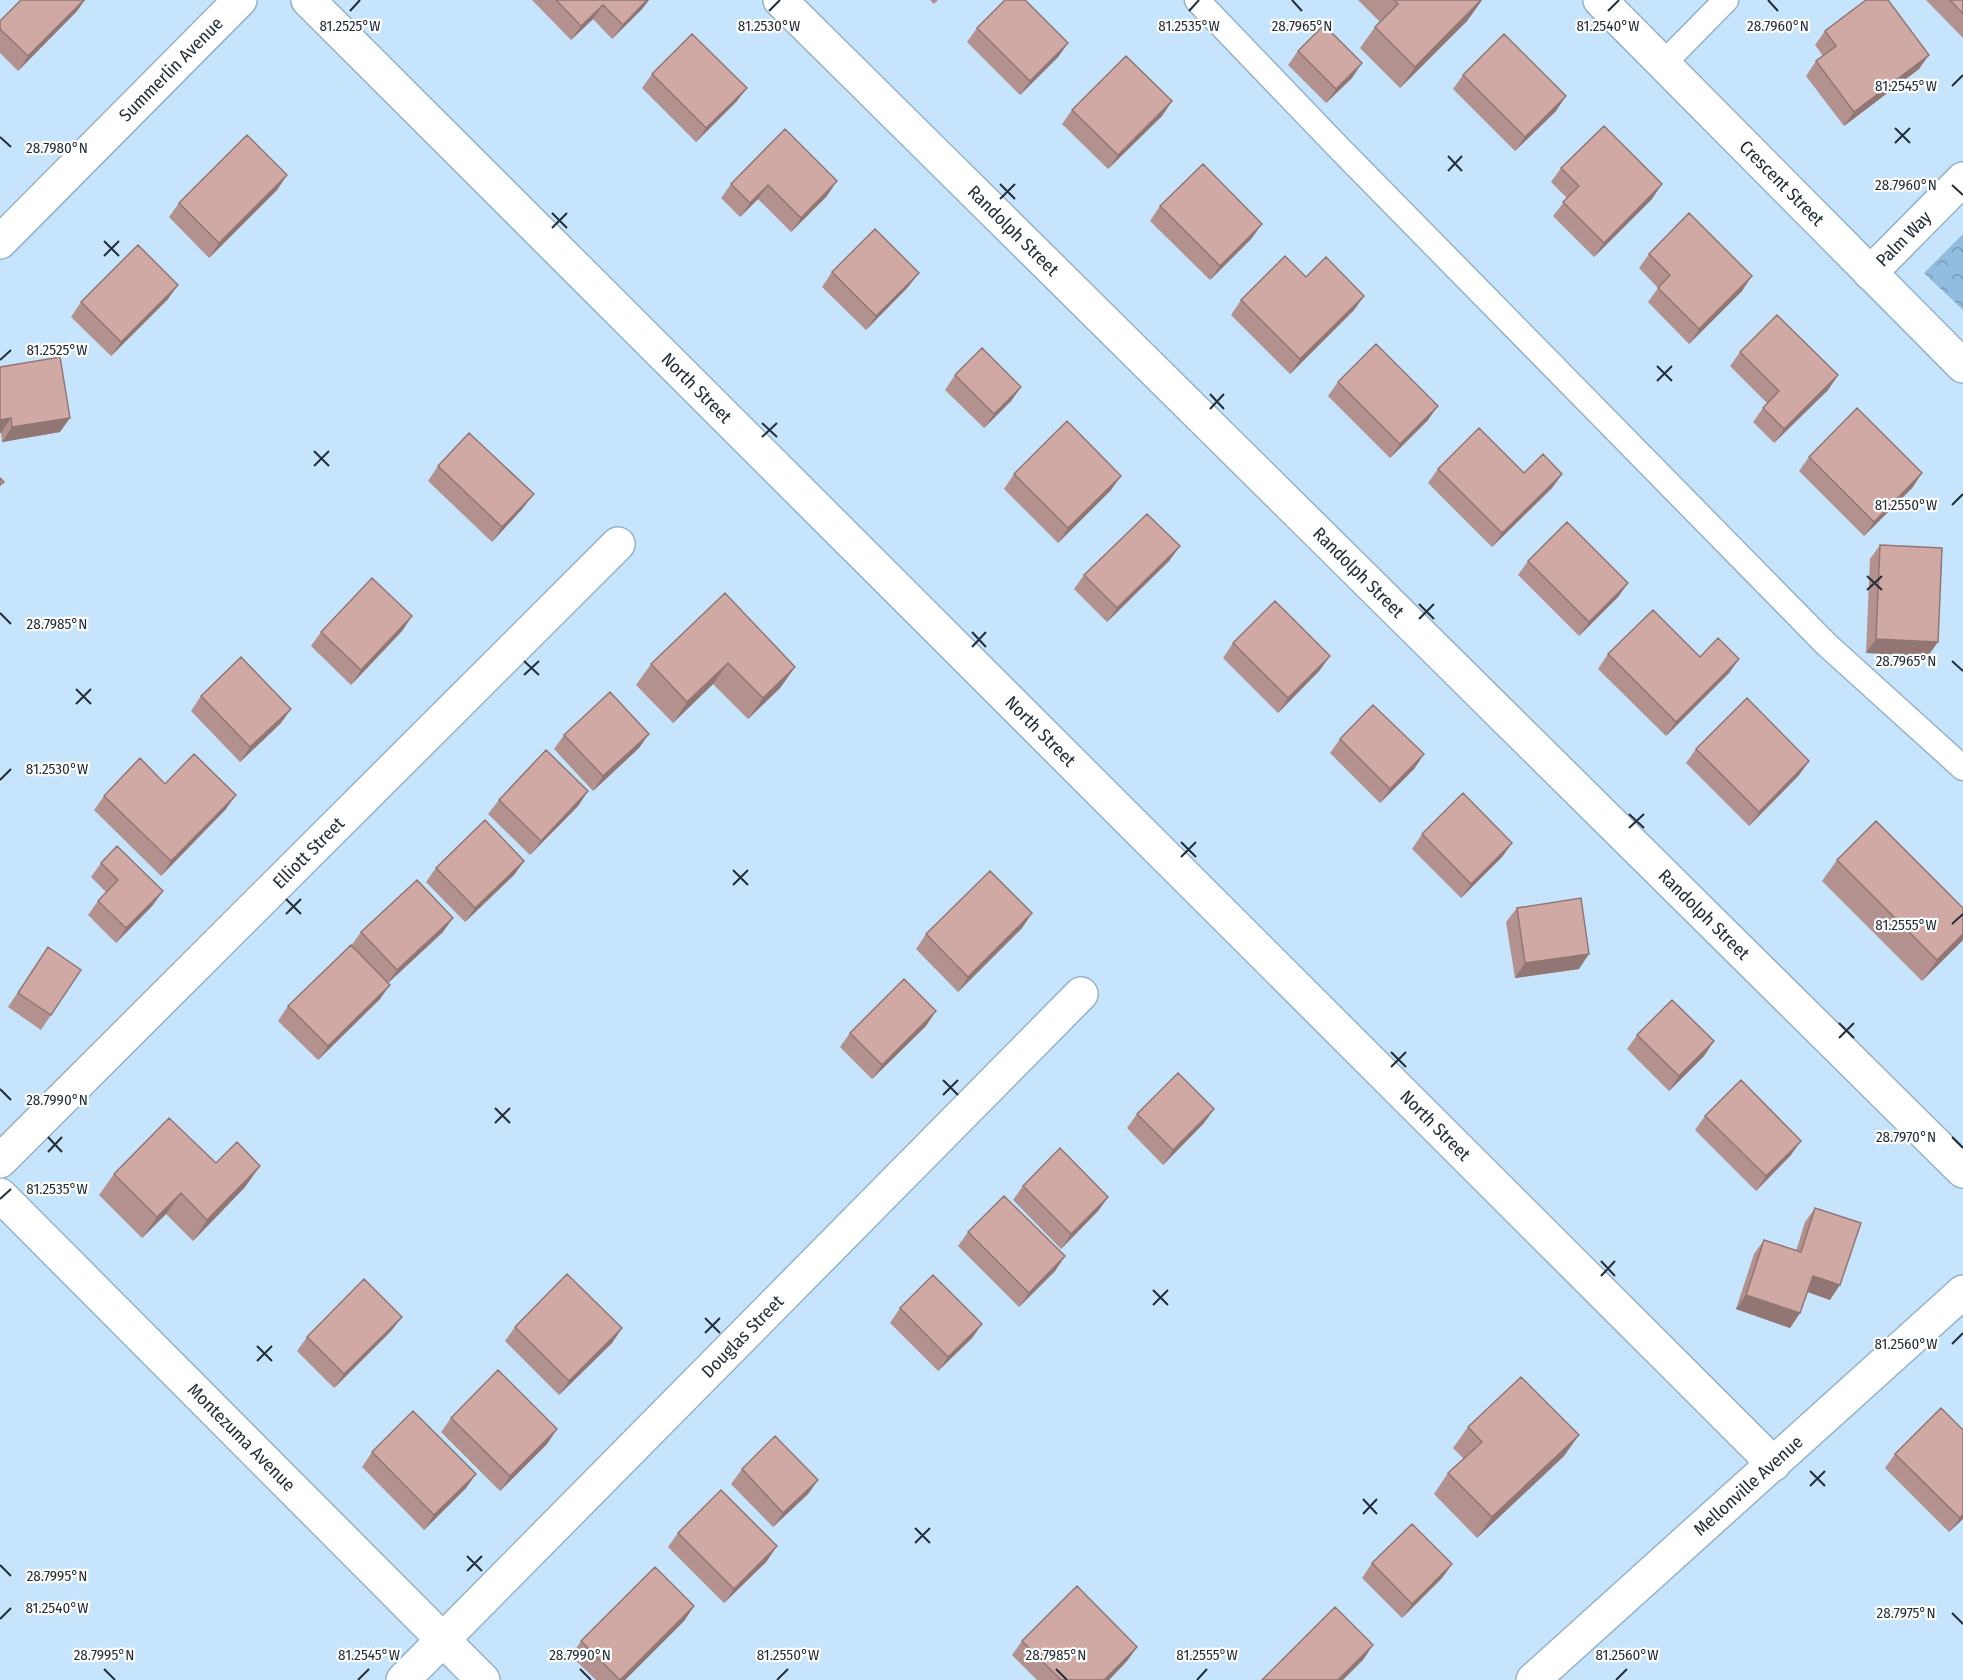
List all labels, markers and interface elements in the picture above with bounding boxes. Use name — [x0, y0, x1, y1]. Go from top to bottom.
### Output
street label: Summerlin Avenue — [115, 12, 228, 126]
text: 81.2525°W — [319, 17, 381, 35]
text: 81.2530°W — [738, 17, 800, 35]
text: 81.2535°W — [1158, 17, 1220, 35]
text: 28.7965°N — [1272, 17, 1332, 35]
text: 81.2540°W — [1576, 17, 1640, 35]
text: 28.7960°N — [1747, 17, 1809, 35]
text: 81.2545°W — [1875, 77, 1937, 95]
street label: Crescent Street — [1735, 136, 1829, 231]
text: 28.7980°N — [26, 139, 88, 157]
text: 28.7960°N — [1875, 176, 1937, 194]
street label: Randolph Street — [963, 181, 1063, 281]
street label: Palm Way — [1871, 206, 1936, 271]
text: 81.2525°W — [26, 341, 88, 359]
street label: North Street — [657, 348, 736, 428]
text: 81.2550°W — [1875, 496, 1937, 514]
street label: Randolph Street — [1308, 523, 1409, 623]
text: 28.7985°N — [27, 615, 87, 633]
text: 28.7965°N — [1876, 652, 1936, 670]
street label: North Street — [1001, 692, 1080, 771]
text: 81.2530°W — [26, 760, 88, 778]
street label: Elliott Street — [268, 813, 349, 893]
street label: Randolph Street — [1654, 865, 1754, 964]
text: 81.2555°W — [1875, 916, 1937, 934]
street label: North Street — [1395, 1086, 1475, 1166]
text: 28.7990°N — [26, 1091, 88, 1109]
text: 28.7970°N — [1876, 1128, 1936, 1146]
text: 81.2535°W — [26, 1180, 88, 1198]
street label: Douglas Street — [697, 1290, 788, 1382]
text: 81.2560°W — [1874, 1335, 1938, 1353]
street label: Montezuma Avenue — [183, 1379, 300, 1496]
street label: Mellonville Avenue — [1689, 1431, 1807, 1541]
text: 28.7995°N — [27, 1567, 87, 1585]
text: 81.2540°W — [25, 1599, 89, 1617]
text: 28.7975°N — [1877, 1604, 1935, 1622]
text: 28.7995°N — [74, 1646, 134, 1664]
text: 81.2545°W — [338, 1646, 400, 1664]
text: 28.7990°N — [549, 1646, 611, 1664]
text: 81.2550°W — [757, 1646, 819, 1664]
text: 28.7985°N — [1026, 1646, 1086, 1664]
text: 81.2555°W — [1176, 1646, 1238, 1664]
text: 81.2560°W — [1595, 1646, 1659, 1664]

